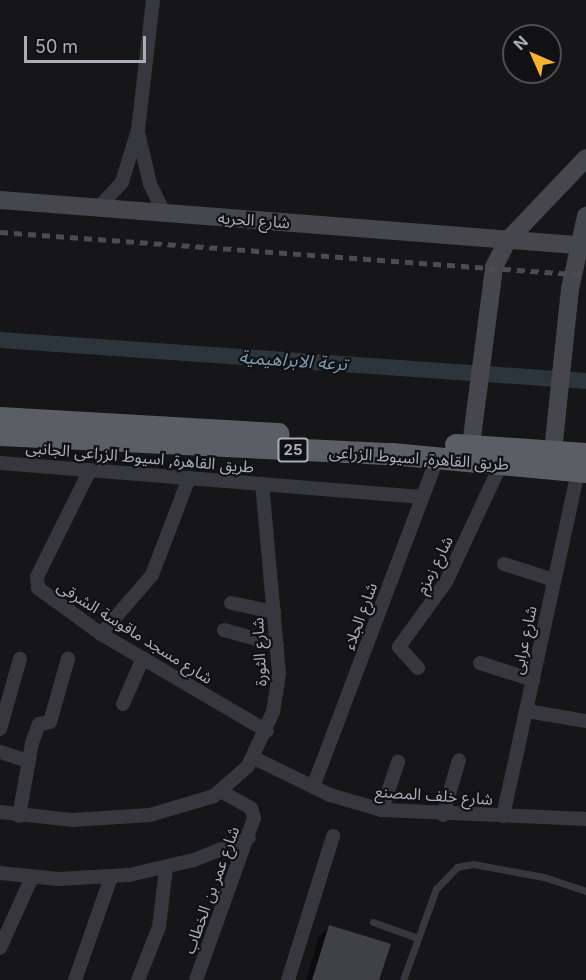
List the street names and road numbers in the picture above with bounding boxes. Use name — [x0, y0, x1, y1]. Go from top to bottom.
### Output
street label: شارع الحريه — [217, 208, 291, 232]
street label: طريق القاهرة, اسيوط الزراعى الجانبى — [25, 437, 255, 477]
road number: 25 — [276, 438, 310, 462]
street label: طريق القاهرة, اسيوط الزراعى — [328, 442, 510, 474]
street label: شارع زمزم — [411, 533, 457, 597]
street label: شارع مسجد ماقوسة الشرقى — [54, 576, 216, 688]
street label: شارع الجلاء — [339, 580, 381, 652]
street label: شارع عرابى — [507, 604, 541, 676]
street label: شارع الثورة — [248, 617, 270, 687]
street label: شارع خلف المصنع — [374, 781, 494, 809]
street label: شارع عمر بن الخطاب — [179, 824, 243, 956]

